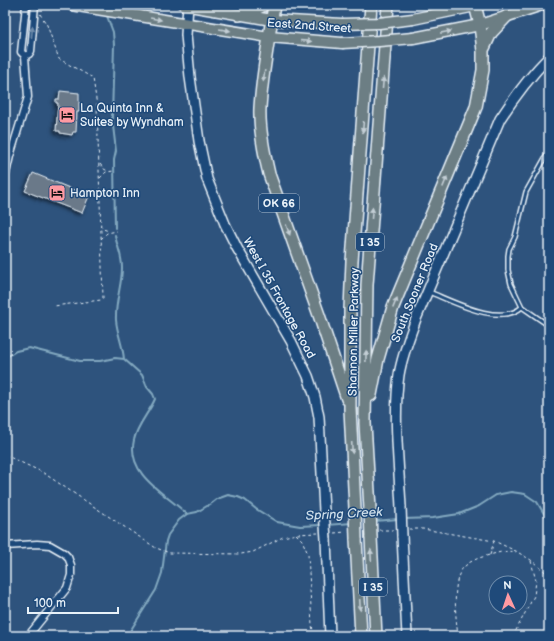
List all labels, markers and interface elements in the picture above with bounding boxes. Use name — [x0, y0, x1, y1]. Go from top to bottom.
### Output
one-way arrow — [150, 16, 163, 22]
street label: East 2nd Street — [266, 16, 352, 36]
one-way arrow — [29, 26, 35, 38]
one-way arrow — [218, 27, 231, 33]
one-way arrow — [440, 29, 453, 35]
one-way arrow — [300, 37, 312, 44]
one-way arrow — [261, 70, 267, 82]
one-way arrow — [379, 77, 386, 89]
place label: La Quinta Inn & Suites by Wyndham — [80, 101, 184, 130]
hotel icon: La Quinta Inn & Suites by Wyndham — [57, 105, 77, 125]
one-way arrow — [359, 121, 366, 133]
one-way arrow — [442, 176, 448, 188]
hotel icon: Hampton Inn — [47, 183, 67, 203]
place label: Hampton Inn — [70, 186, 140, 201]
road number: OK 66 — [259, 194, 299, 212]
one-way arrow — [369, 207, 376, 219]
one-way arrow — [285, 224, 291, 236]
road number: I 35 — [356, 233, 384, 251]
street label: West I 35 Frontage Road — [239, 235, 319, 361]
street label: South Sooner Road — [388, 241, 442, 345]
street label: Shannon Miller Parkway — [345, 267, 363, 396]
one-way arrow — [393, 296, 399, 308]
one-way arrow — [363, 349, 369, 362]
one-way arrow — [349, 442, 355, 455]
water label: Spring Creek — [305, 504, 383, 524]
one-way arrow — [368, 549, 375, 561]
north arrow — [488, 575, 528, 615]
road number: I 35 — [359, 578, 387, 596]
text: N — [503, 579, 512, 592]
scale bar — [28, 589, 118, 615]
text: 100 m — [34, 596, 66, 611]
one-way arrow — [356, 599, 363, 611]

